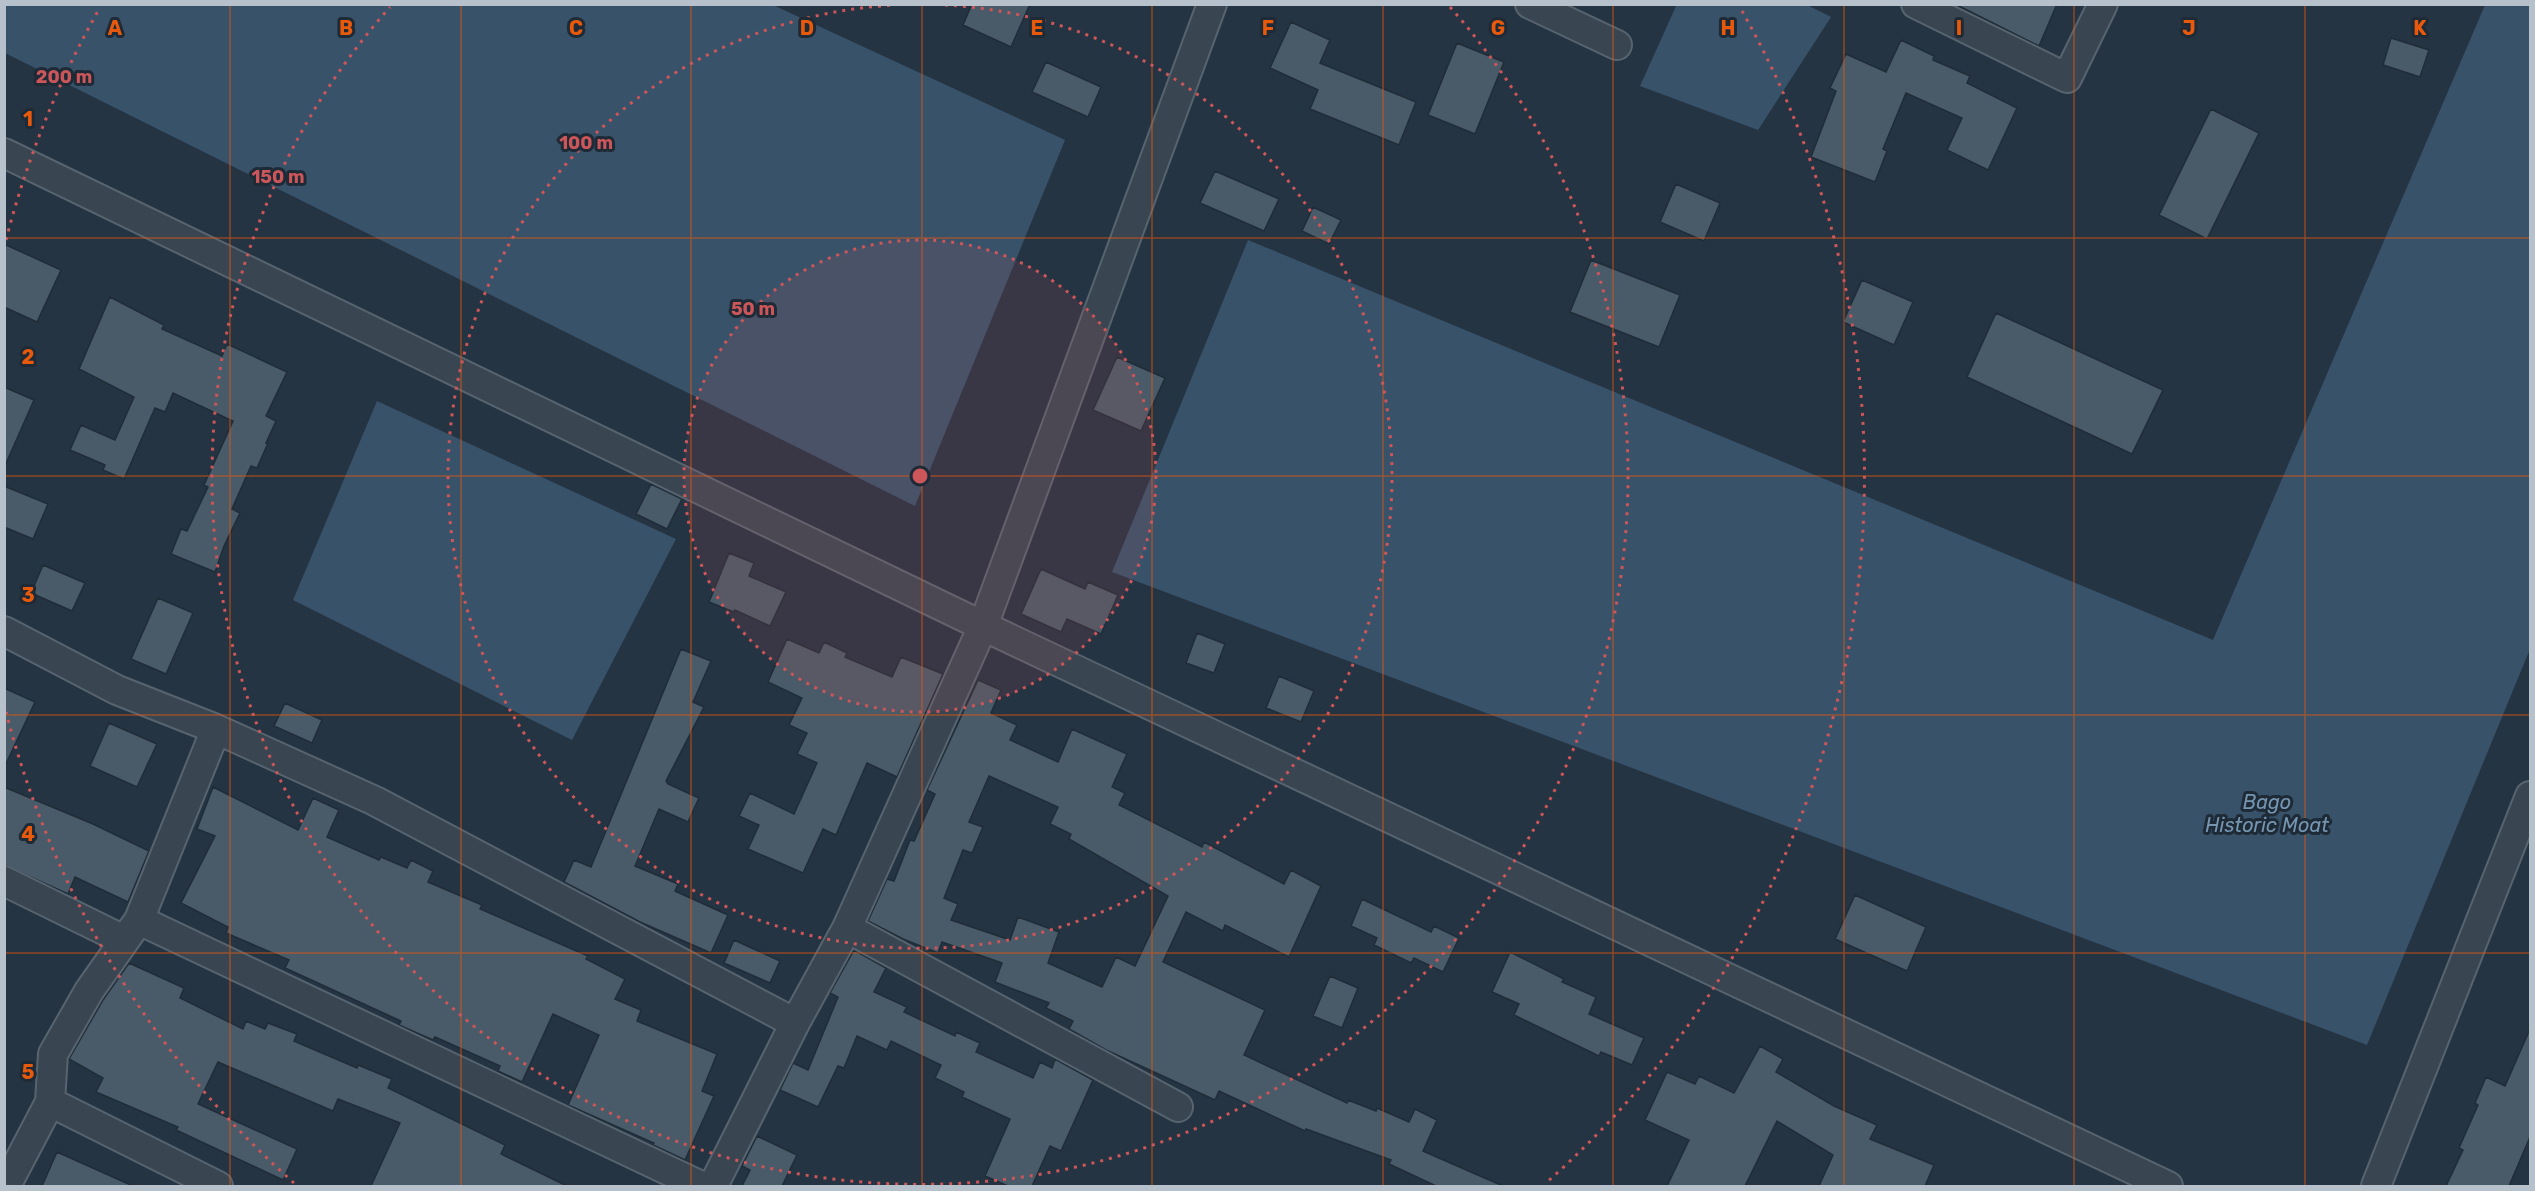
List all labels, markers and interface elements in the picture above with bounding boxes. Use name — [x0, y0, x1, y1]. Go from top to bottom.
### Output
text: A — [108, 16, 123, 40]
text: B — [339, 16, 353, 40]
text: C — [569, 16, 583, 40]
text: D — [800, 16, 814, 40]
text: E — [1031, 16, 1043, 40]
text: F — [1262, 16, 1274, 40]
text: G — [1491, 16, 1505, 40]
text: H — [1721, 16, 1735, 40]
text: I — [1956, 16, 1962, 40]
text: J — [2182, 16, 2196, 40]
text: K — [2413, 16, 2427, 40]
text: 200 m — [36, 66, 92, 88]
text: 1 — [23, 107, 33, 131]
text: 100 m — [559, 132, 613, 154]
text: 150 m — [251, 166, 305, 188]
text: 50 m — [731, 298, 775, 320]
text: 2 — [22, 345, 35, 369]
centre of rings — [910, 466, 930, 486]
text: 3 — [21, 583, 35, 607]
water label: Bago Historic Moat — [2205, 790, 2329, 837]
text: 4 — [21, 822, 35, 846]
text: 5 — [22, 1060, 35, 1084]

